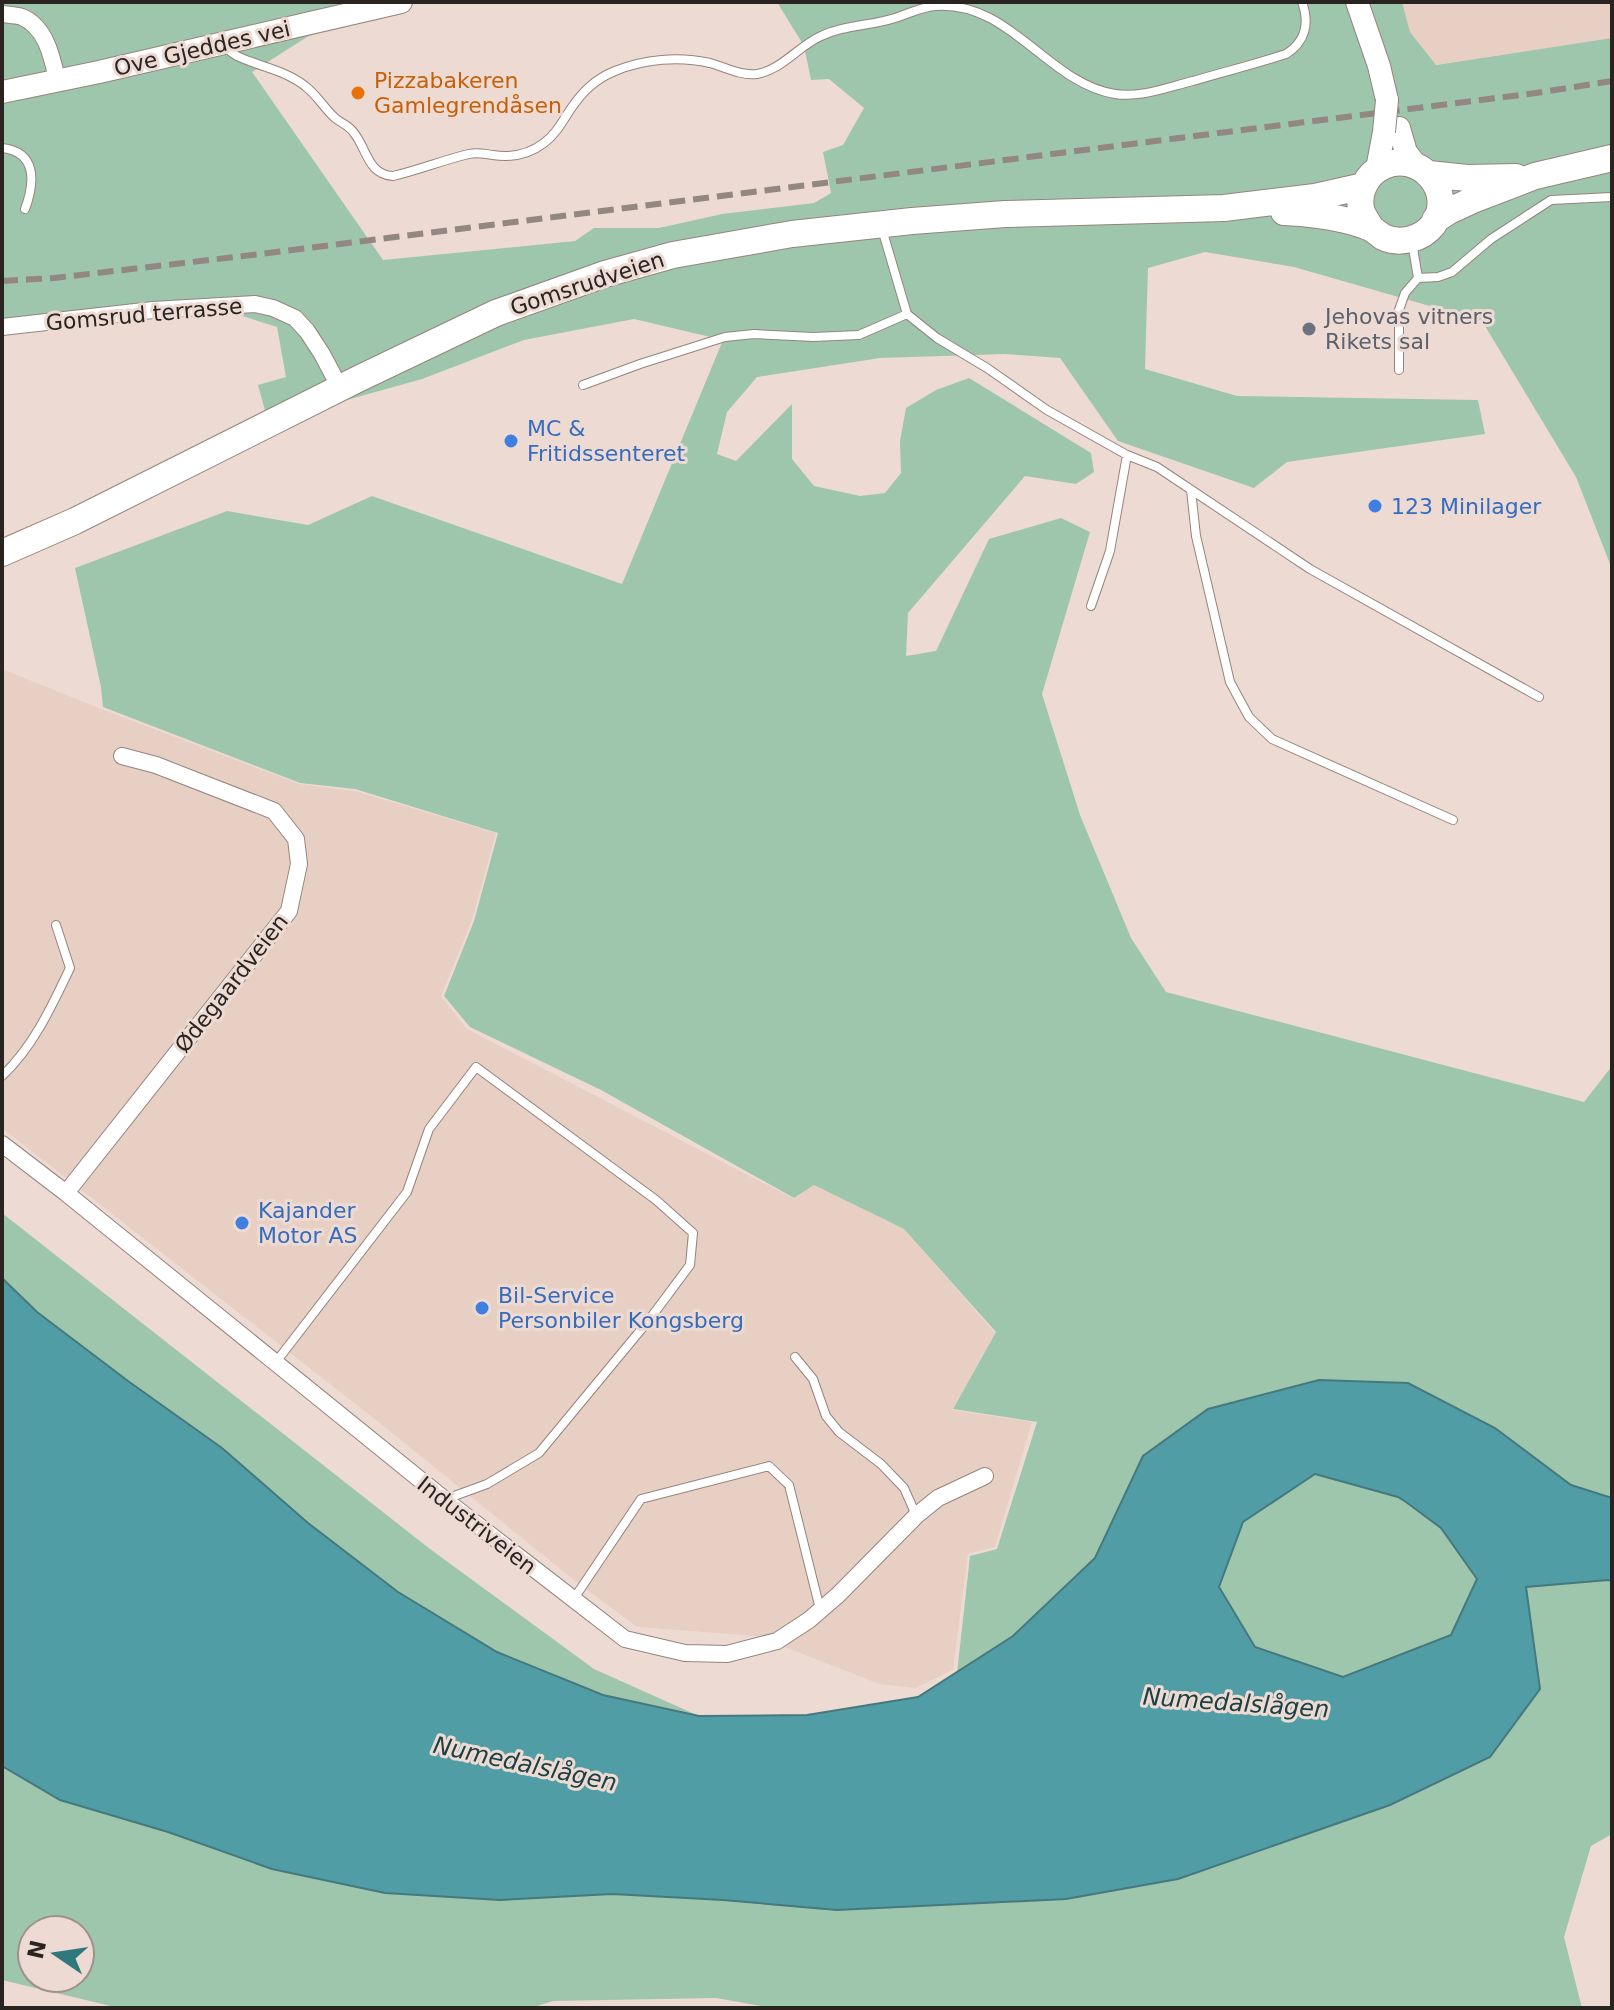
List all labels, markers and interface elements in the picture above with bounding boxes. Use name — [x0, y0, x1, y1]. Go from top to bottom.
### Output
street label: Ove Gjeddes vei — [112, 16, 293, 81]
place label: Pizzabakeren Gamlegrendåsen — [374, 68, 562, 118]
marker: Pizzabakeren Gamlegrendåsen — [349, 84, 367, 102]
street label: Gomsrudveien — [507, 247, 667, 320]
street label: Gomsrud terrasse — [45, 293, 243, 336]
place label: Jehovas vitners Rikets sal — [1323, 304, 1493, 354]
marker: Jehovas vitners Rikets sal — [1300, 320, 1318, 338]
place label: MC & Fritidssenteret — [527, 416, 686, 466]
marker: MC & Fritidssenteret — [502, 432, 520, 450]
place label: 123 Minilager — [1391, 494, 1542, 519]
marker: 123 Minilager — [1366, 497, 1384, 515]
street label: Ødegaardveien — [170, 909, 293, 1057]
place label: Kajander Motor AS — [258, 1198, 358, 1248]
marker: Kajander Motor AS — [233, 1214, 251, 1232]
place label: Bil-Service Personbiler Kongsberg — [498, 1283, 744, 1333]
marker: Bil-Service Personbiler Kongsberg — [473, 1299, 491, 1317]
street label: Industriveien — [412, 1471, 541, 1579]
water label: Numedalslågen — [1142, 1682, 1330, 1723]
water label: Numedalslågen — [431, 1730, 620, 1797]
north arrow — [16, 1914, 96, 1994]
text: N — [23, 1938, 51, 1961]

